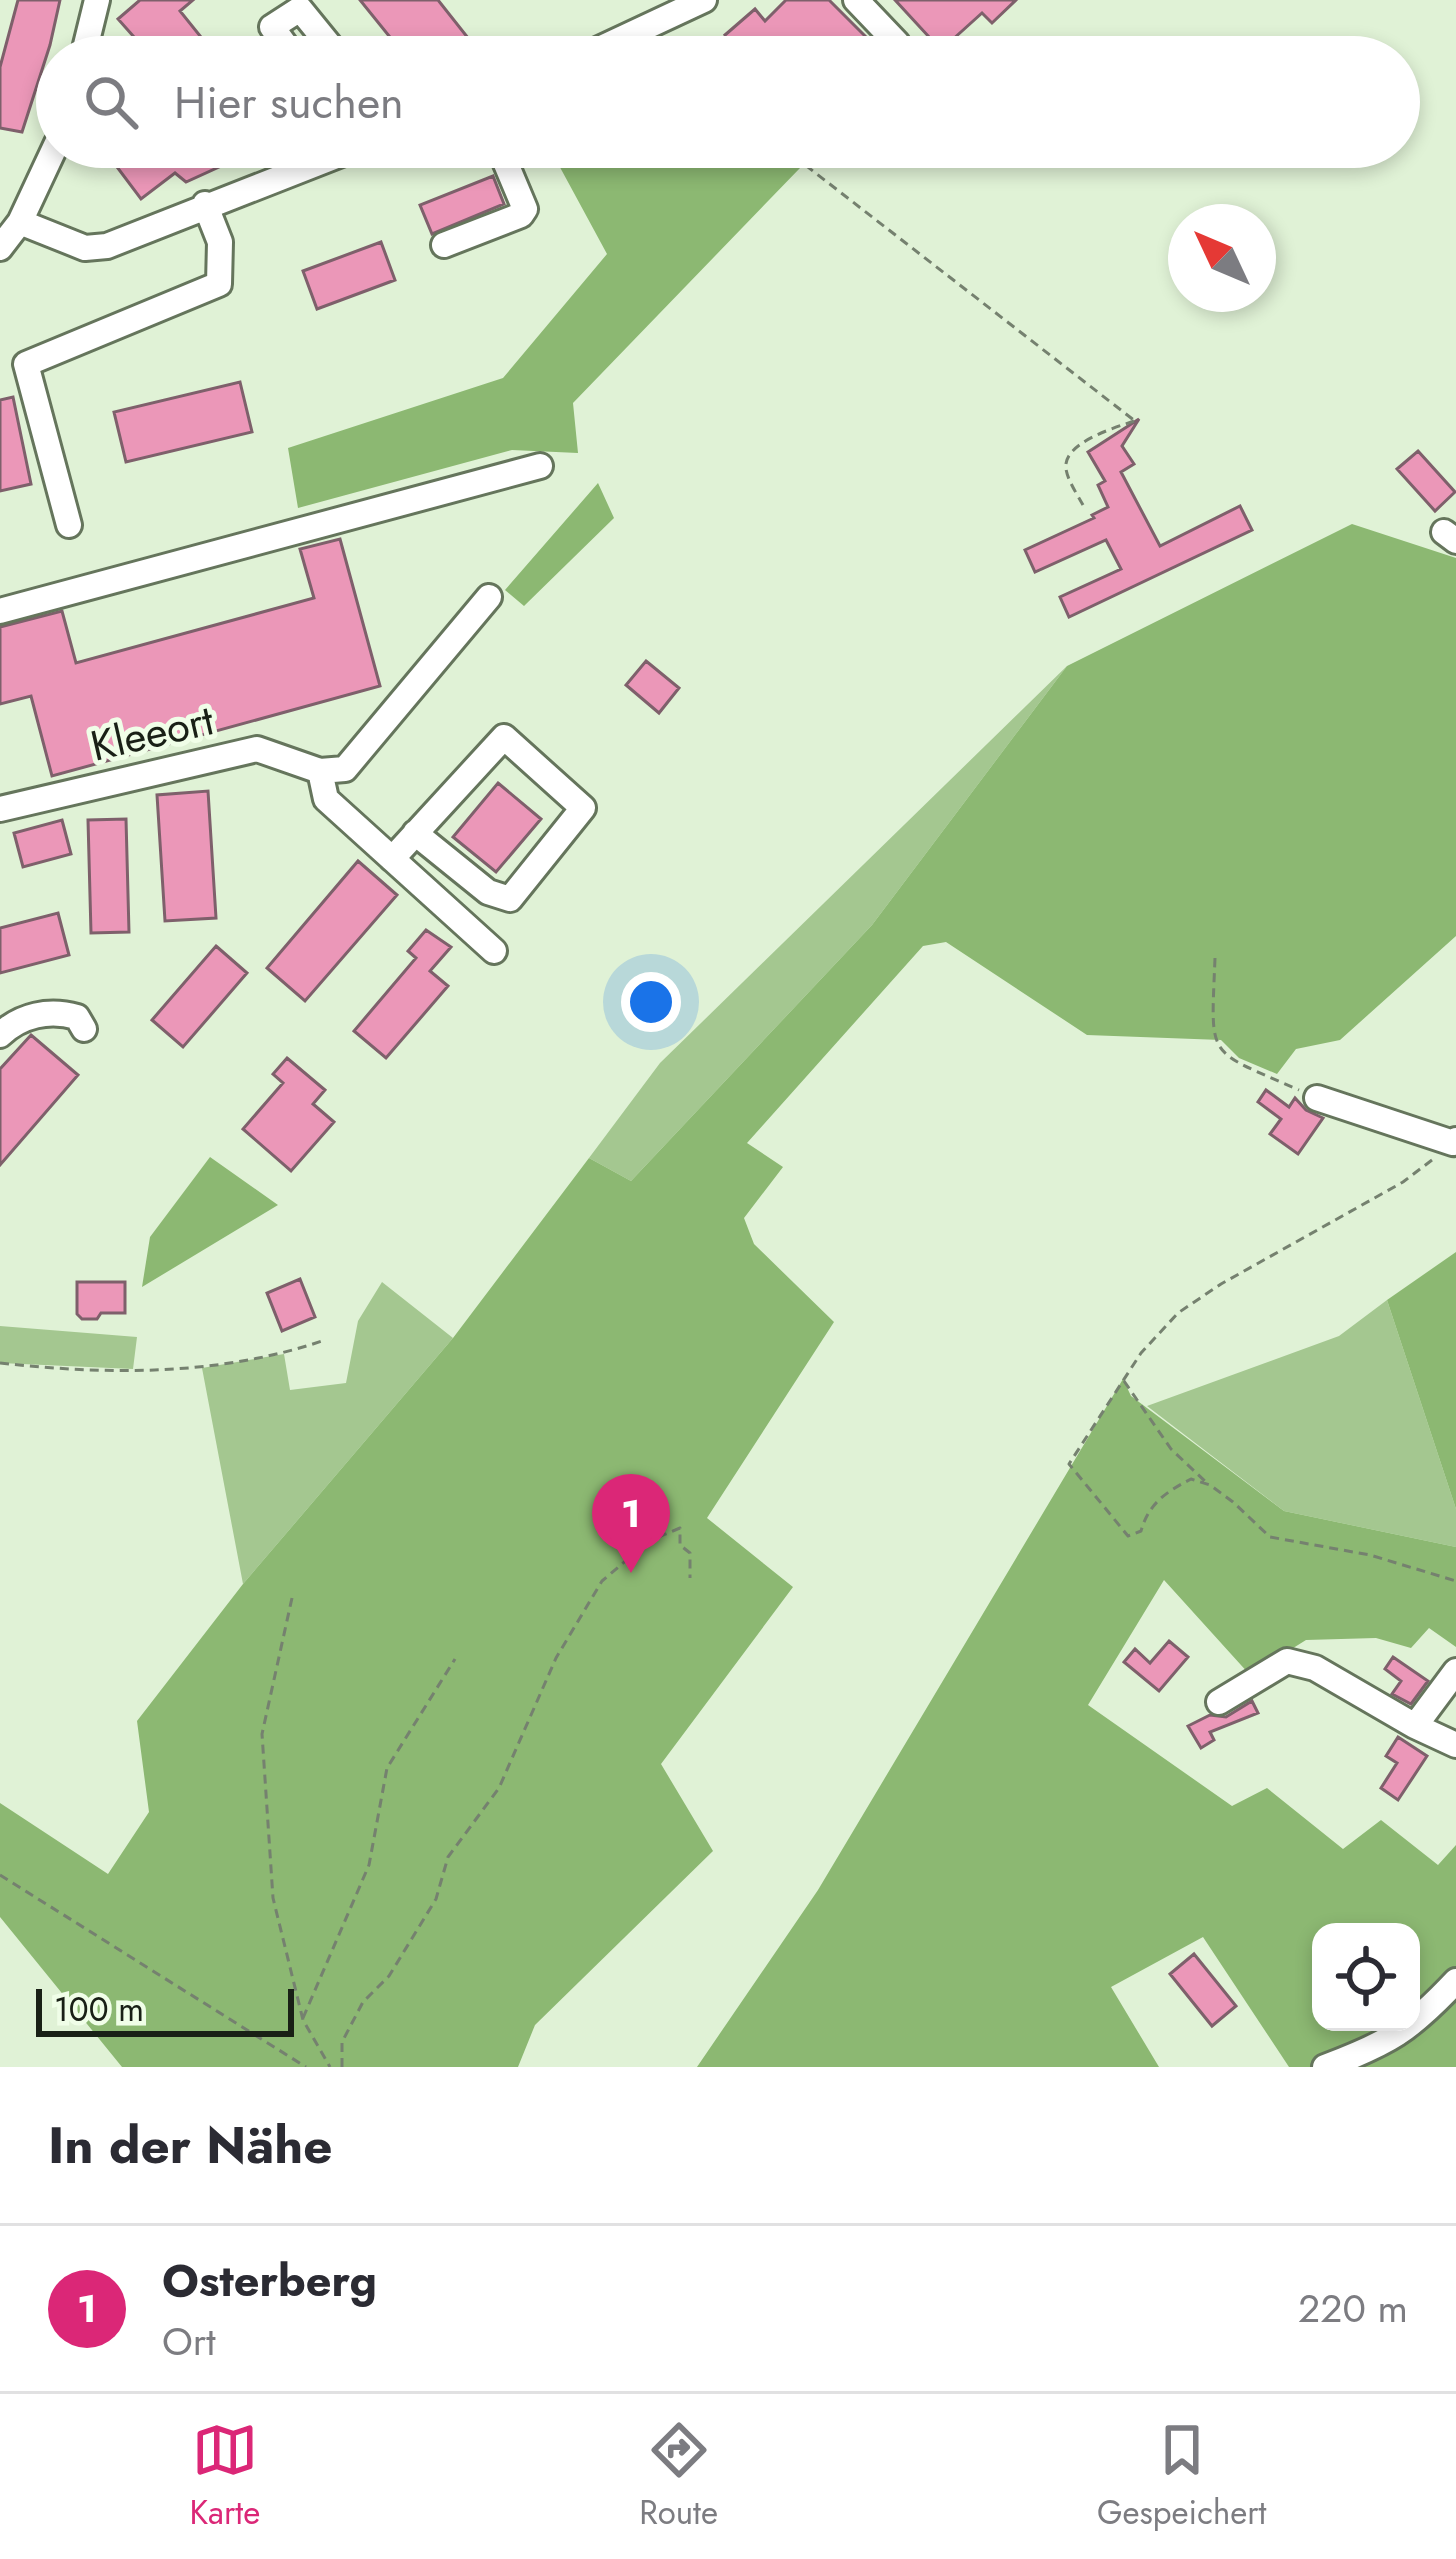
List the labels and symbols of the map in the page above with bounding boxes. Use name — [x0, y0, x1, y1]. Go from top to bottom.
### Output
north arrow — [1168, 204, 1276, 312]
street label: Kleeort — [85, 689, 219, 777]
your location — [621, 972, 681, 1032]
pin: 1 — [592, 1474, 670, 1573]
scale bar — [36, 1983, 294, 2036]

